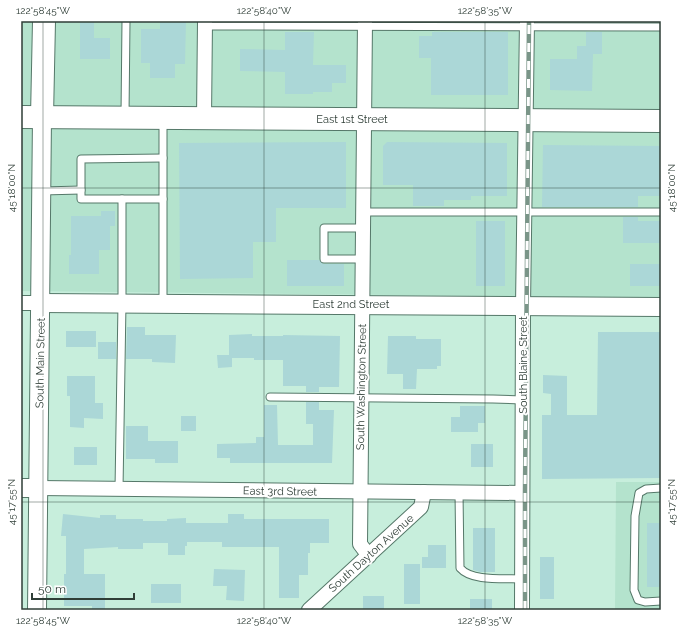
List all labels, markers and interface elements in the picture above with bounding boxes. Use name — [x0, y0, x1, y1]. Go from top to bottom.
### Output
text: 122°58'45"W — [16, 5, 71, 16]
text: 122°58'40"W — [237, 5, 292, 16]
text: 122°58'35"W — [458, 5, 513, 16]
street label: East 1st Street — [316, 113, 388, 126]
text: 45°18'00"N — [6, 164, 17, 212]
text: 45°18'00"N — [666, 164, 677, 212]
street label: East 2nd Street — [313, 298, 390, 311]
street label: South Blaine Street — [517, 316, 530, 414]
street label: South Main Street — [33, 317, 48, 408]
street label: South Washington Street — [354, 323, 369, 450]
text: 45°17'55"N — [6, 479, 17, 525]
text: 45°17'55"N — [666, 479, 677, 525]
street label: East 3rd Street — [243, 484, 318, 499]
street label: South Dayton Avenue — [326, 511, 417, 595]
scale bar — [32, 575, 134, 601]
text: 50 m — [38, 582, 66, 596]
text: 122°58'45"W — [16, 615, 71, 626]
text: 122°58'40"W — [237, 615, 292, 626]
text: 122°58'35"W — [458, 615, 513, 626]

